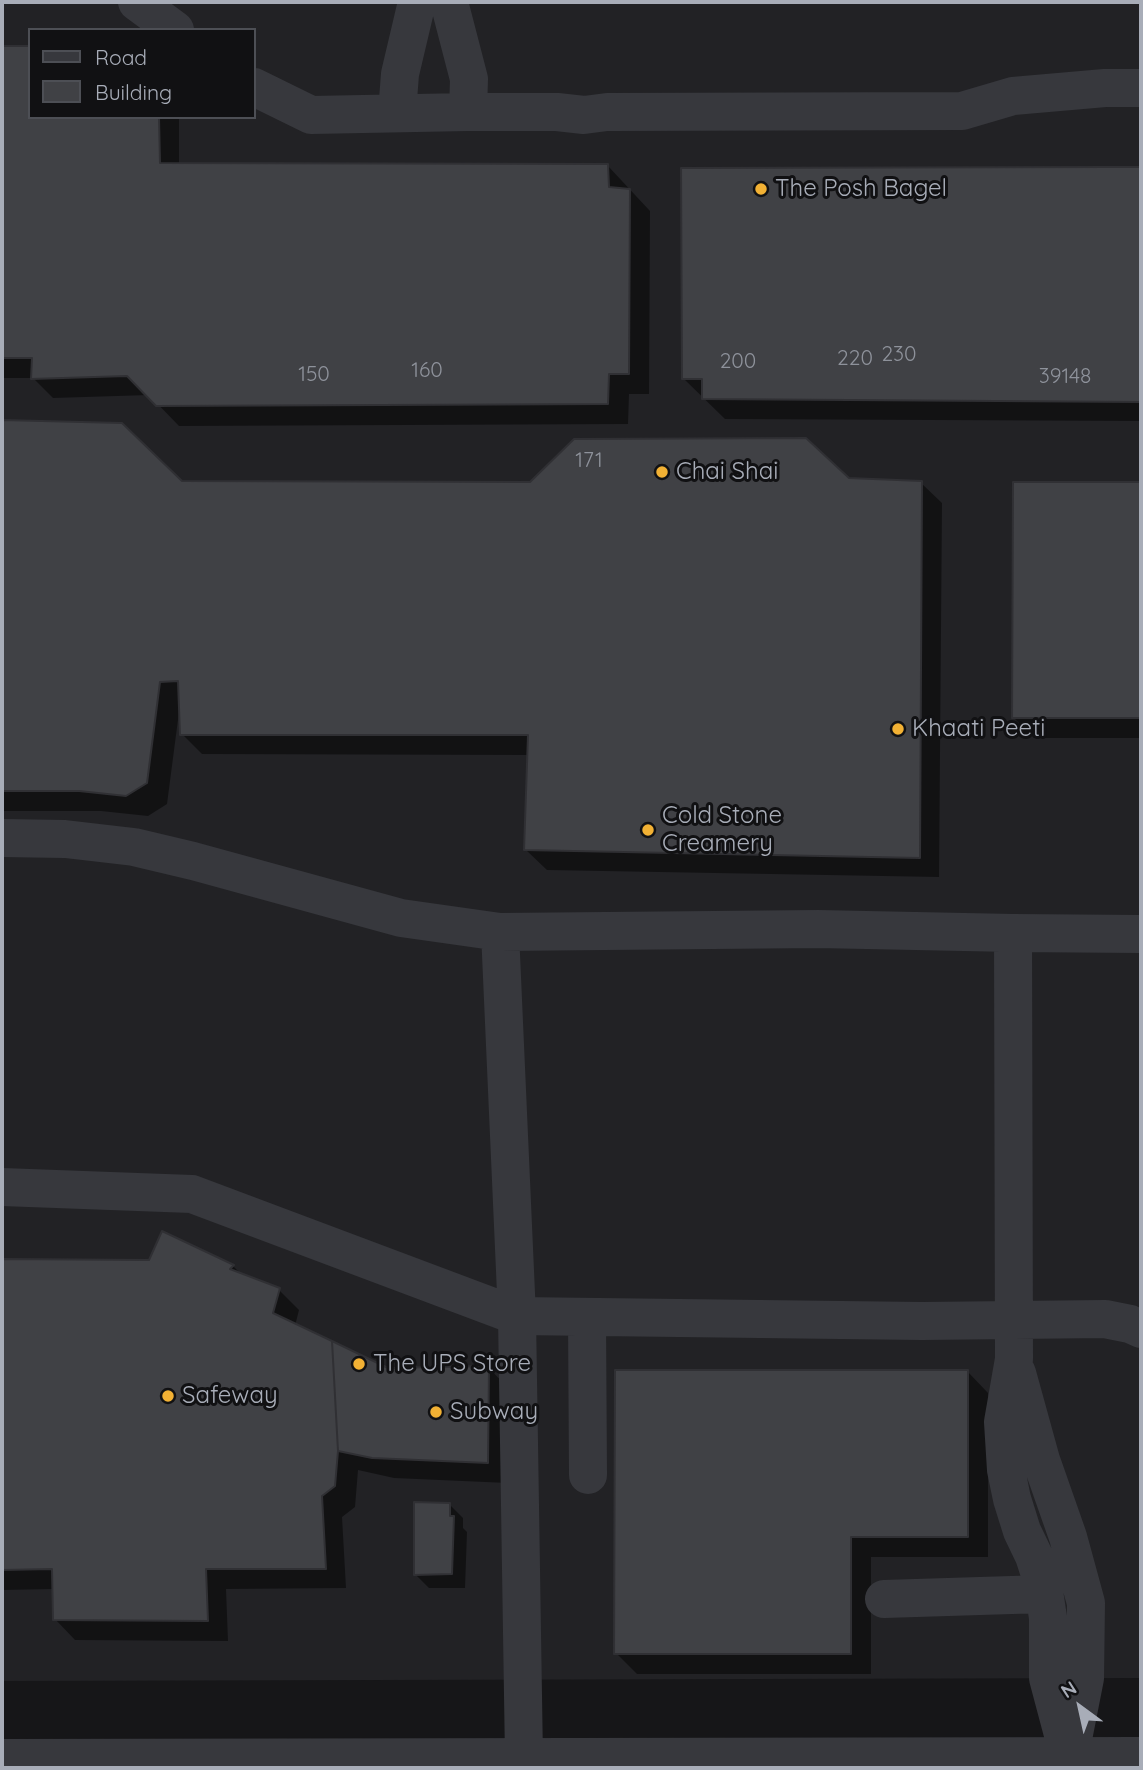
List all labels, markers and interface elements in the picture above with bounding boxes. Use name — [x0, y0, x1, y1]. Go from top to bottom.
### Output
legend — [28, 28, 256, 119]
text: Road — [95, 44, 147, 70]
text: Building — [95, 79, 172, 105]
place label: The Posh Bagel — [775, 175, 947, 203]
marker: The Posh Bagel — [753, 181, 769, 197]
house number: 230 — [881, 342, 917, 368]
house number: 220 — [837, 346, 873, 372]
house number: 200 — [720, 349, 756, 375]
house number: 160 — [411, 358, 443, 384]
house number: 150 — [298, 362, 330, 388]
house number: 39148 — [1039, 364, 1091, 390]
house number: 171 — [575, 448, 603, 474]
place label: Chai Shai — [676, 458, 778, 486]
marker: Chai Shai — [654, 464, 670, 480]
place label: Khaati Peeti — [912, 715, 1045, 743]
marker: Khaati Peeti — [890, 721, 906, 737]
place label: Cold Stone Creamery — [662, 802, 782, 858]
marker: Cold Stone Creamery — [640, 822, 656, 838]
place label: The UPS Store — [373, 1350, 531, 1378]
marker: The UPS Store — [351, 1356, 367, 1372]
place label: Safeway — [182, 1382, 278, 1410]
marker: Safeway — [160, 1388, 176, 1404]
place label: Subway — [450, 1398, 538, 1426]
marker: Subway — [428, 1404, 444, 1420]
north arrow — [1045, 1672, 1115, 1742]
text: N — [1056, 1676, 1081, 1703]

